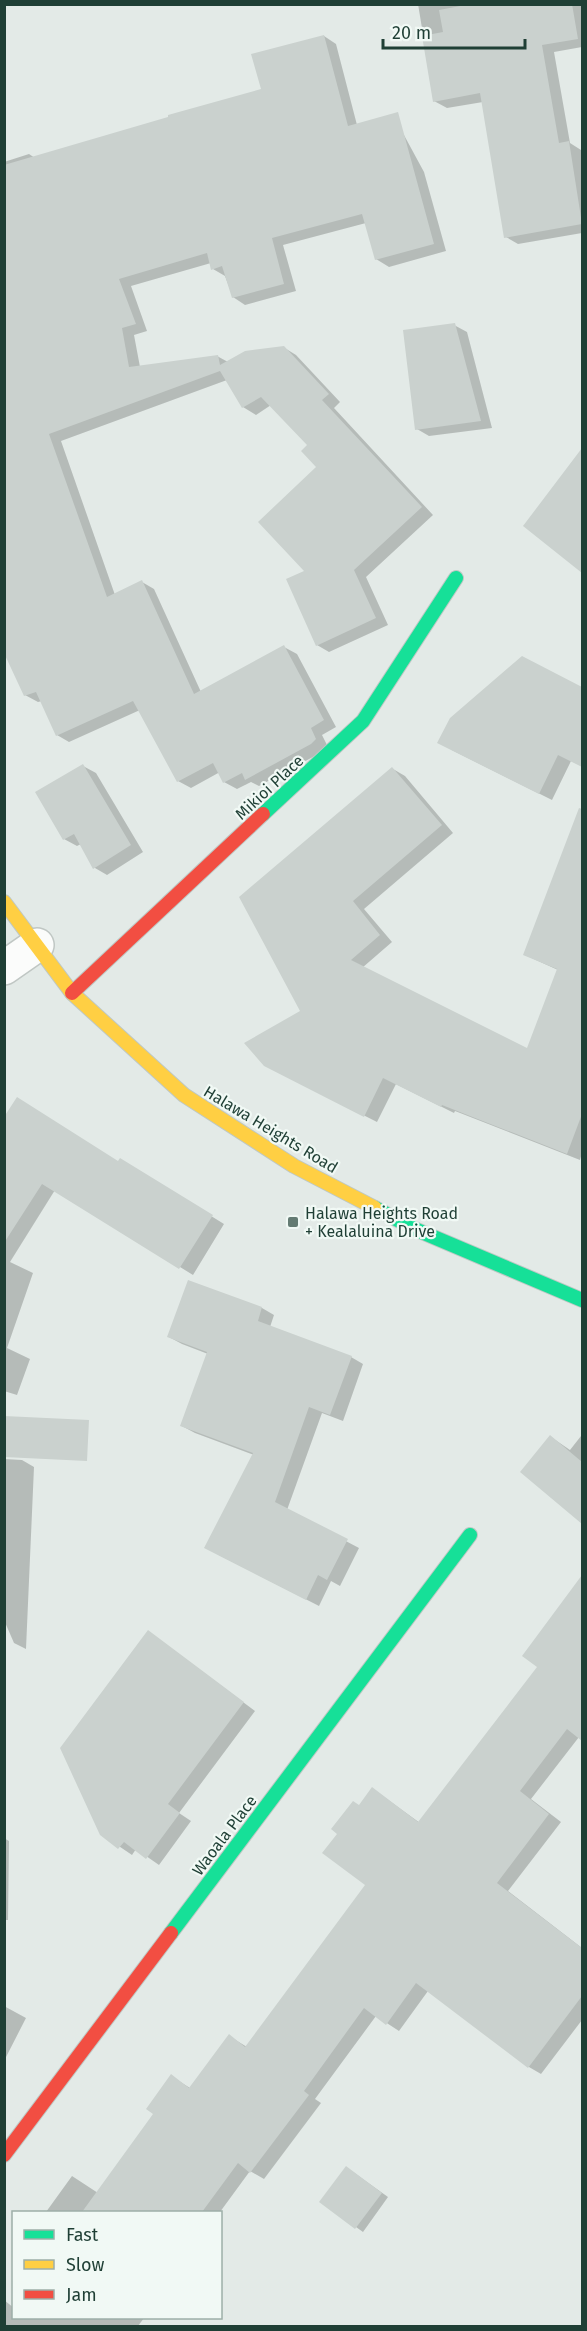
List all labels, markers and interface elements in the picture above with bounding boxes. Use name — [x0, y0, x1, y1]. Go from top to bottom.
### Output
scale bar — [383, 12, 526, 50]
text: 20 m — [392, 22, 431, 44]
street label: Mikioi Place — [231, 751, 307, 824]
street label: Halawa Heights Road — [200, 1082, 341, 1177]
place label: Halawa Heights Road + Kealaluina Drive — [305, 1204, 458, 1241]
marker: Halawa Heights Road + Kealaluina Drive — [286, 1215, 300, 1229]
street label: Waoala Place — [188, 1792, 261, 1879]
legend — [12, 2211, 222, 2319]
text: Fast — [66, 2224, 99, 2246]
text: Slow — [66, 2254, 105, 2276]
text: Jam — [66, 2284, 97, 2306]

